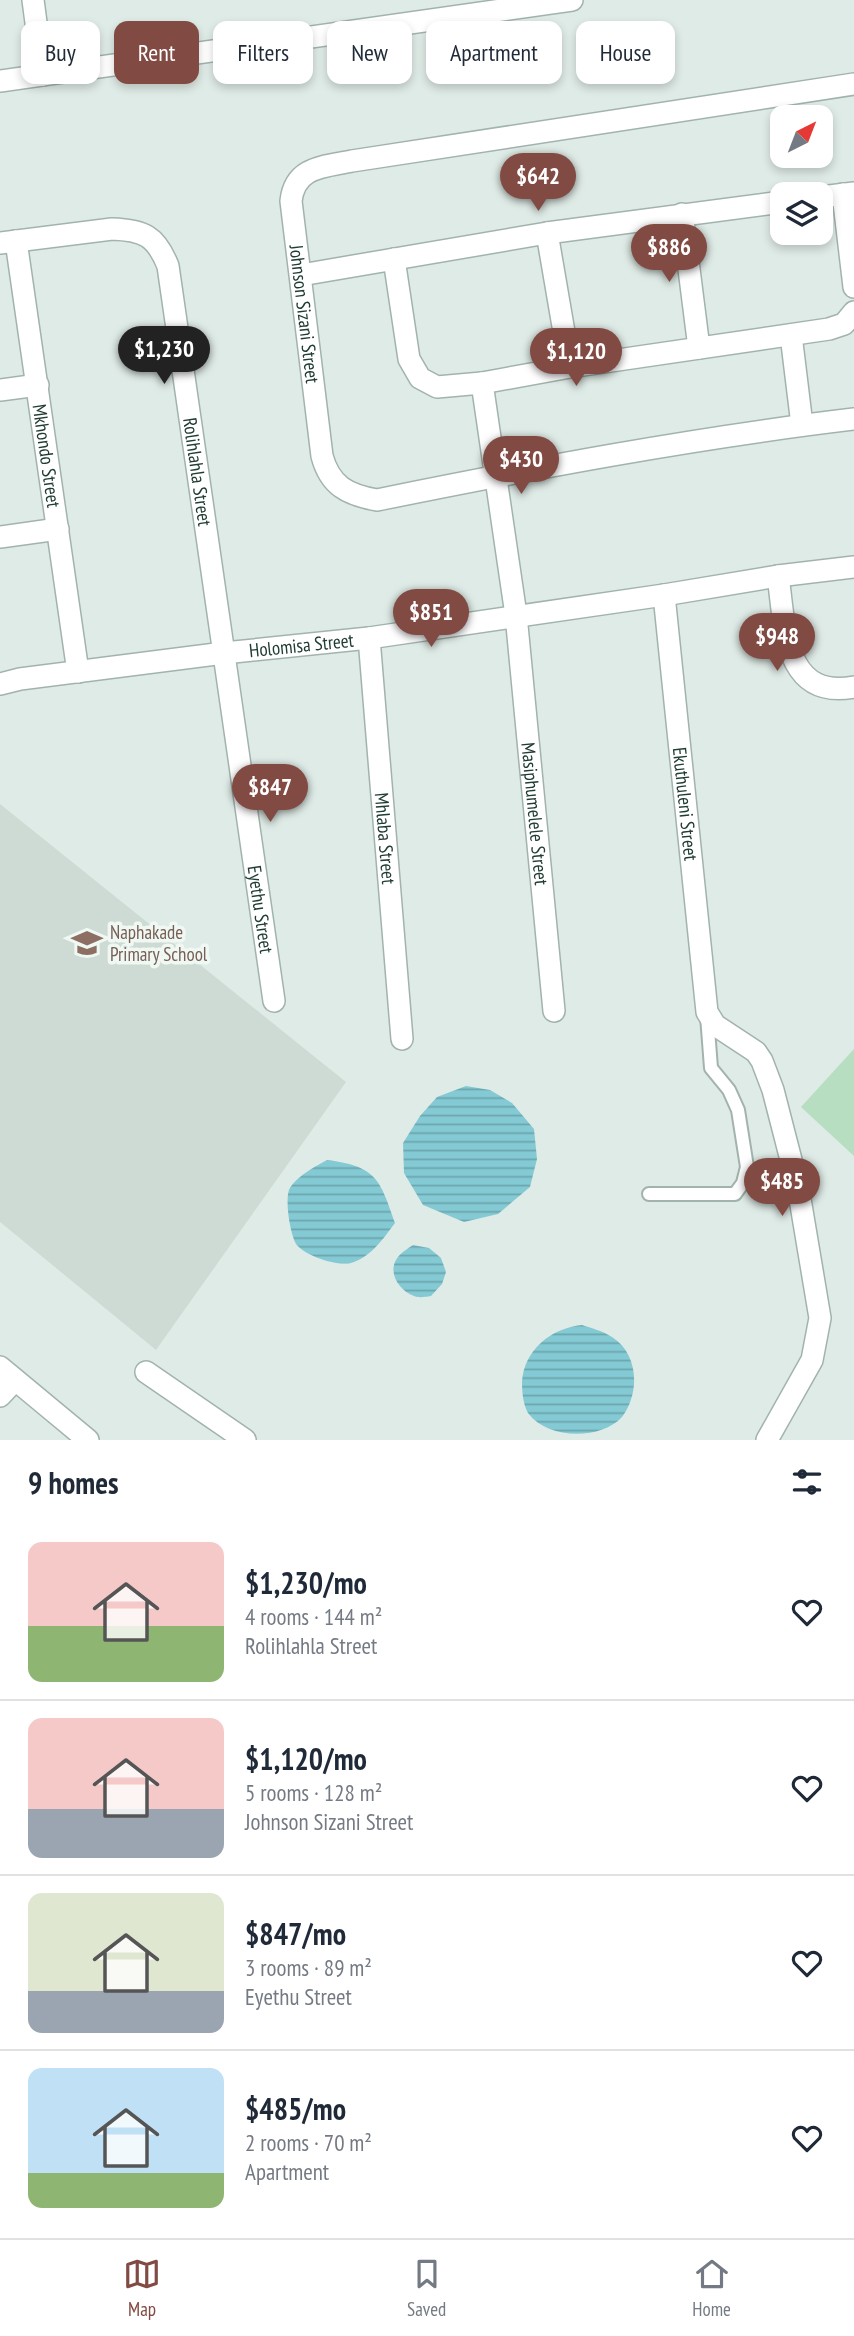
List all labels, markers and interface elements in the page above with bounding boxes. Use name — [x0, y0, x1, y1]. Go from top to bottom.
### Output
chip: Buy — [21, 21, 100, 84]
chip: Rent — [114, 21, 199, 84]
chip: Filters — [213, 21, 313, 84]
chip: New — [327, 21, 412, 84]
chip: Apartment — [426, 21, 562, 84]
chip: House — [576, 21, 675, 84]
north arrow — [770, 105, 833, 168]
map controls — [770, 105, 833, 245]
pin: $642 — [497, 154, 579, 213]
text: $642 — [516, 161, 560, 190]
button: layers — [770, 182, 833, 245]
pin: $886 — [628, 224, 710, 284]
text: $886 — [647, 232, 691, 261]
street label: Johnson Sizani Street — [284, 243, 325, 385]
pin: $1,230 — [107, 326, 221, 386]
pin: $1,120 — [519, 328, 633, 388]
text: $1,230 — [134, 334, 194, 363]
text: $1,120 — [546, 336, 606, 365]
street label: Mkhondo Street — [28, 402, 66, 510]
street label: Rolihlahla Street — [178, 416, 217, 529]
pin: $430 — [480, 436, 562, 496]
text: $430 — [499, 444, 543, 473]
pin: $851 — [390, 590, 472, 649]
text: $851 — [409, 597, 453, 626]
pin: $948 — [736, 614, 818, 673]
text: $948 — [755, 621, 799, 650]
street label: Holomisa Street — [248, 628, 356, 662]
street label: Masiphumelele Street — [516, 741, 554, 887]
street label: Ekuthuleni Street — [668, 746, 703, 862]
pin: $847 — [229, 764, 311, 824]
text: $847 — [248, 772, 292, 801]
street label: Mhlaba Street — [370, 792, 401, 886]
street label: Eyethu Street — [243, 864, 279, 956]
place label: Naphakade Primary School — [110, 920, 208, 966]
school or university icon: Naphakade Primary School — [70, 926, 104, 960]
pin: $485 — [741, 1158, 823, 1218]
text: $485 — [760, 1166, 804, 1195]
text: 9 homes — [28, 1463, 119, 1502]
icon: filters — [788, 1463, 826, 1501]
text: $1,230/mo — [245, 1563, 367, 1602]
icon: home — [84, 1570, 168, 1654]
icon: heart — [788, 1593, 826, 1631]
text: 4 rooms · 144 m² — [245, 1602, 382, 1631]
text: Rolihlahla Street — [245, 1631, 377, 1660]
text: $1,120/mo — [245, 1739, 367, 1778]
icon: home — [84, 1746, 168, 1830]
icon: heart — [788, 1769, 826, 1807]
text: 5 rooms · 128 m² — [245, 1778, 382, 1807]
text: Johnson Sizani Street — [245, 1807, 413, 1836]
text: $847/mo — [245, 1914, 346, 1953]
icon: home — [84, 1921, 168, 2005]
icon: heart — [788, 1944, 826, 1982]
text: 3 rooms · 89 m² — [245, 1953, 372, 1982]
text: Eyethu Street — [245, 1982, 352, 2011]
text: $485/mo — [245, 2089, 346, 2128]
icon: home — [84, 2096, 168, 2180]
icon: heart — [788, 2119, 826, 2157]
text: 2 rooms · 70 m² — [245, 2128, 372, 2157]
text: Apartment — [245, 2157, 329, 2186]
tab: Map — [123, 2255, 161, 2321]
tab: Saved — [407, 2255, 446, 2321]
tab: Home — [692, 2255, 731, 2321]

